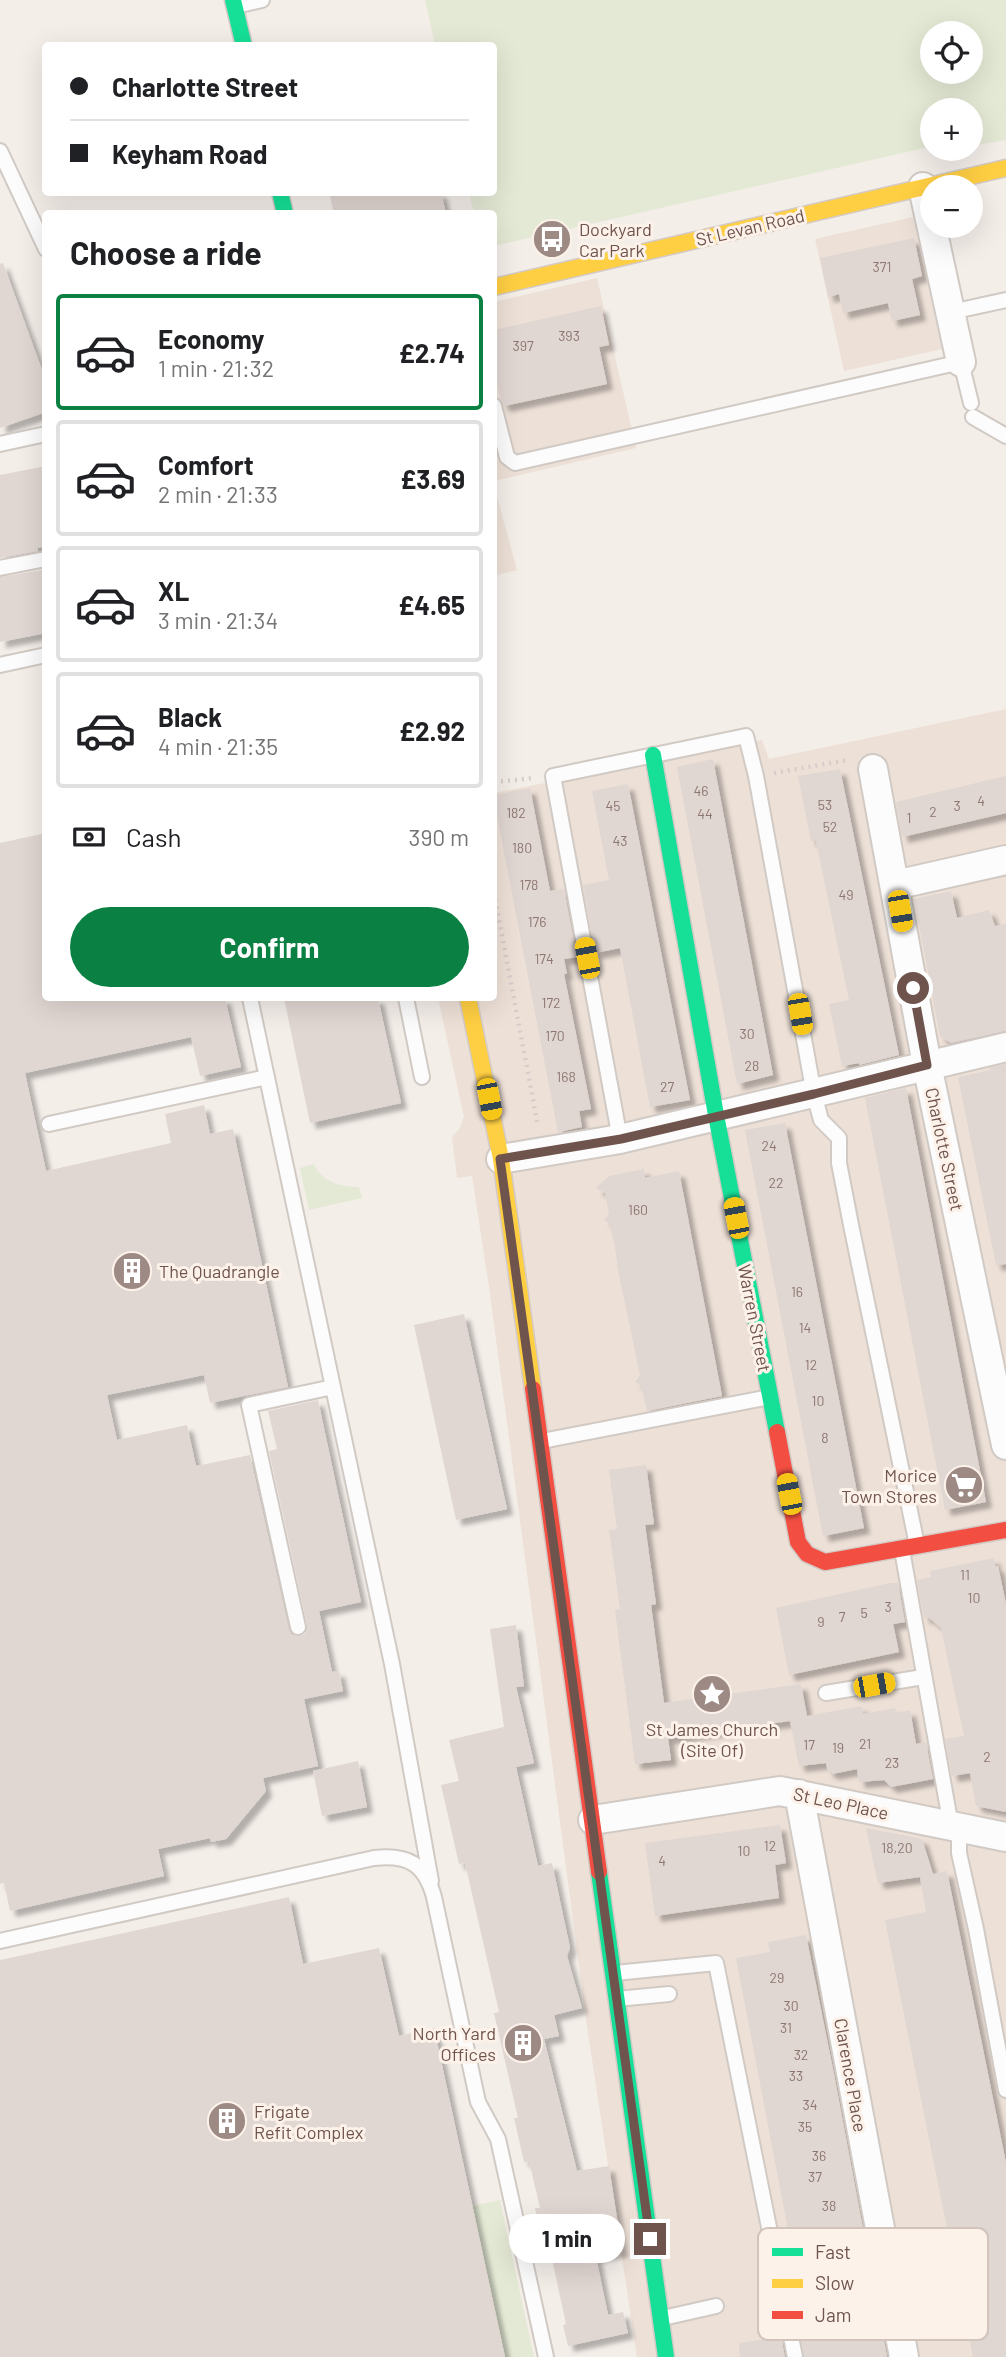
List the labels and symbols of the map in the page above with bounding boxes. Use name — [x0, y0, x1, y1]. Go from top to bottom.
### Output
street label: St Levan Road — [693, 204, 807, 250]
bus stop icon: Dockyard Car Park — [531, 218, 573, 260]
place label: Dockyard Car Park — [579, 218, 652, 261]
house number: 371 — [873, 258, 891, 275]
house number: 393 — [558, 327, 580, 344]
house number: 397 — [512, 337, 534, 354]
house number: 46 — [694, 782, 708, 799]
house number: 4 — [977, 792, 985, 809]
house number: 53 — [818, 796, 832, 813]
house number: 45 — [606, 797, 620, 814]
house number: 3 — [953, 797, 961, 814]
house number: 2 — [929, 803, 937, 820]
house number: 182 — [506, 804, 526, 821]
house number: 44 — [697, 805, 713, 822]
house number: 1 — [907, 809, 911, 826]
house number: 52 — [823, 818, 837, 835]
house number: 43 — [613, 832, 627, 849]
house number: 180 — [512, 839, 532, 856]
house number: 178 — [520, 876, 538, 893]
house number: 49 — [838, 886, 854, 903]
car — [887, 888, 914, 934]
house number: 176 — [528, 913, 546, 930]
car — [573, 935, 602, 981]
house number: 174 — [534, 950, 554, 967]
route start — [897, 972, 929, 1004]
car — [787, 991, 814, 1037]
house number: 172 — [541, 994, 561, 1011]
house number: 30 — [739, 1025, 755, 1042]
house number: 170 — [545, 1027, 565, 1044]
house number: 28 — [745, 1057, 759, 1074]
house number: 168 — [556, 1068, 576, 1085]
car — [475, 1076, 504, 1122]
house number: 27 — [660, 1078, 674, 1095]
street label: Charlotte Street — [921, 1085, 969, 1213]
house number: 24 — [761, 1137, 777, 1154]
house number: 22 — [768, 1174, 784, 1191]
car — [722, 1195, 751, 1241]
house number: 160 — [628, 1201, 648, 1218]
building icon: The Quadrangle — [111, 1250, 153, 1292]
place label: The Quadrangle — [159, 1260, 280, 1282]
street label: Warren Street — [734, 1262, 776, 1374]
house number: 16 — [791, 1283, 803, 1300]
house number: 14 — [799, 1319, 811, 1336]
house number: 12 — [805, 1356, 817, 1373]
house number: 10 — [812, 1392, 824, 1409]
house number: 8 — [821, 1429, 829, 1446]
place label: Morice Town Stores — [841, 1464, 937, 1507]
supermarket icon: Morice Town Stores — [943, 1464, 985, 1506]
car — [775, 1471, 804, 1517]
house number: 11 — [960, 1566, 970, 1583]
house number: 10 — [968, 1589, 980, 1606]
house number: 3 — [884, 1598, 892, 1615]
house number: 5 — [860, 1604, 868, 1621]
house number: 7 — [839, 1608, 846, 1625]
house number: 9 — [817, 1613, 825, 1630]
car — [852, 1671, 897, 1699]
place icon: St James Church (Site Of) — [691, 1673, 733, 1715]
place label: St James Church (Site Of) — [646, 1718, 778, 1761]
house number: 21 — [859, 1735, 871, 1752]
house number: 17 — [803, 1736, 815, 1753]
house number: 19 — [832, 1739, 844, 1756]
house number: 2 — [983, 1748, 991, 1765]
house number: 23 — [885, 1754, 899, 1771]
street label: St Leo Place — [791, 1782, 891, 1824]
house number: 12 — [764, 1837, 776, 1854]
house number: 18,20 — [881, 1839, 913, 1856]
house number: 10 — [738, 1842, 750, 1859]
house number: 4 — [658, 1852, 666, 1869]
house number: 29 — [770, 1969, 784, 1986]
house number: 30 — [783, 1997, 799, 2014]
street label: Clarence Place — [830, 2016, 872, 2134]
house number: 31 — [780, 2019, 792, 2036]
place label: North Yard Offices — [412, 2022, 496, 2065]
building icon: North Yard Offices — [502, 2022, 544, 2064]
house number: 32 — [794, 2046, 808, 2063]
house number: 33 — [789, 2067, 803, 2084]
house number: 34 — [803, 2096, 817, 2113]
building icon: Frigate Refit Complex — [206, 2100, 248, 2142]
place label: Frigate Refit Complex — [254, 2100, 364, 2143]
house number: 35 — [798, 2118, 812, 2135]
house number: 36 — [812, 2147, 826, 2164]
house number: 37 — [808, 2168, 822, 2185]
house number: 38 — [822, 2197, 836, 2214]
callout: 1 min — [510, 2214, 626, 2264]
route end — [634, 2223, 666, 2255]
legend — [758, 2228, 988, 2340]
text: Fast — [815, 2240, 851, 2263]
text: Slow — [815, 2271, 854, 2294]
text: Jam — [815, 2303, 851, 2326]

